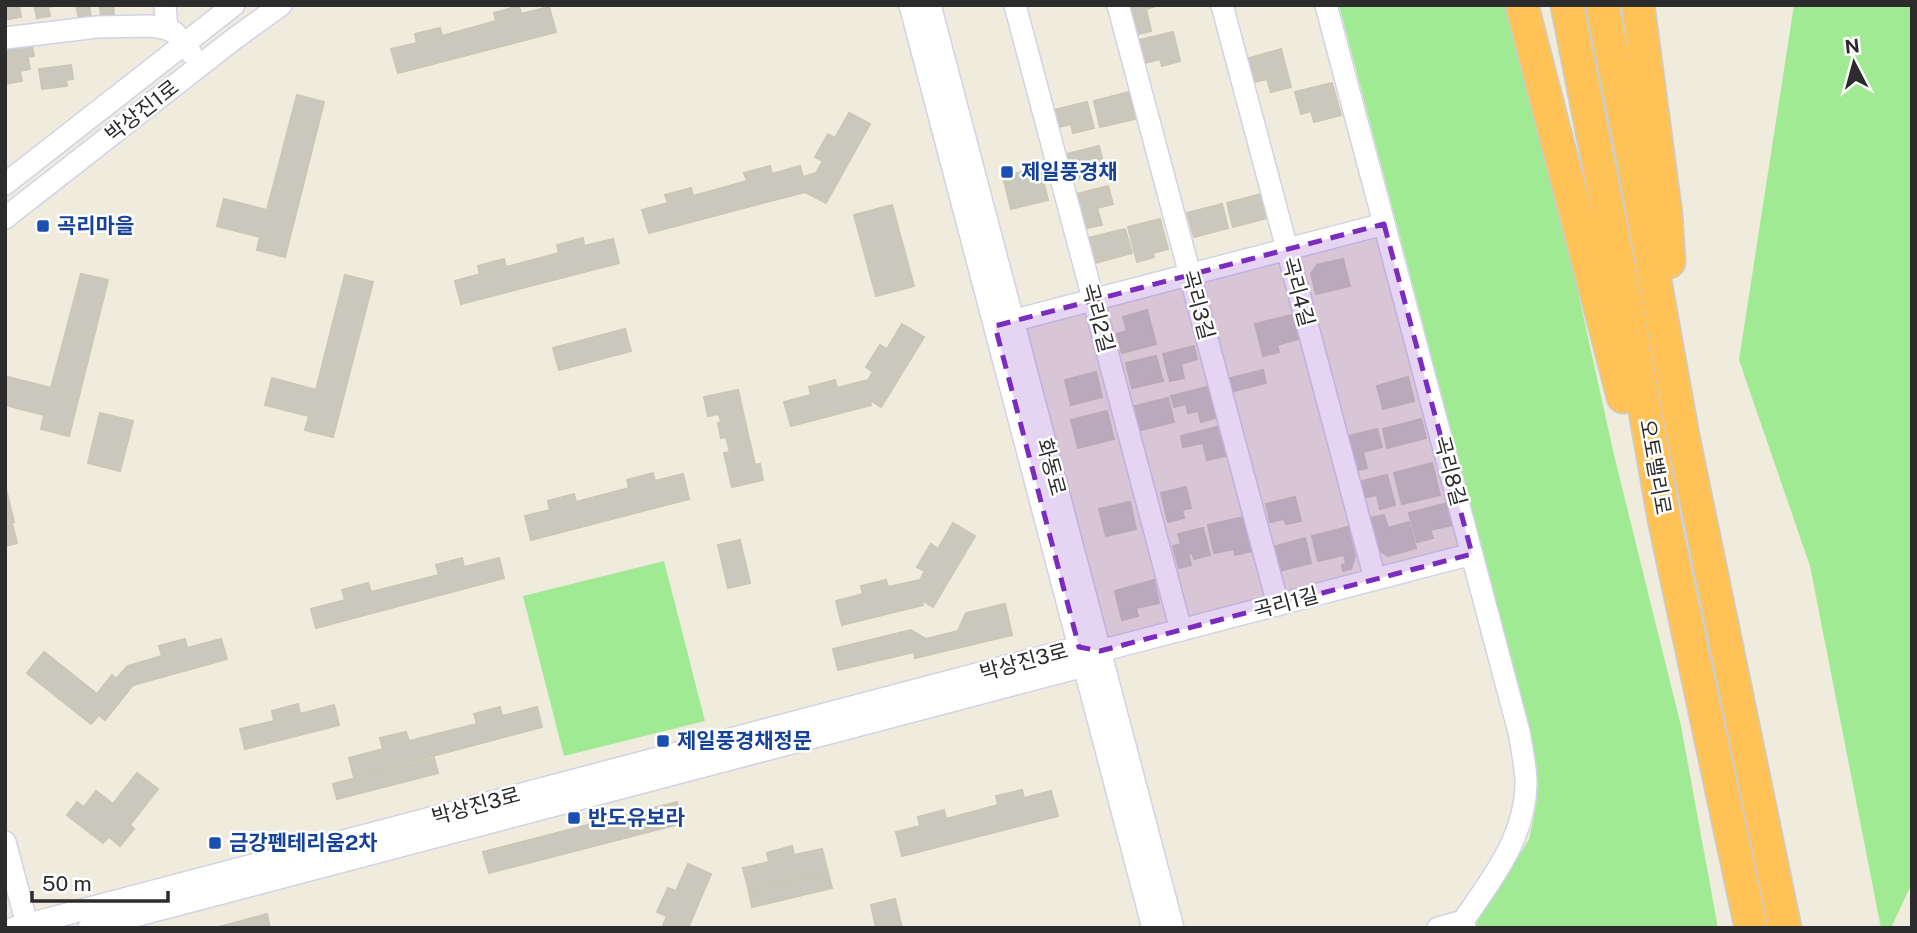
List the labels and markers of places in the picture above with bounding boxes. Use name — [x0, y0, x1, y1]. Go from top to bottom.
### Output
place label: 제일풍경채 — [1021, 159, 1118, 184]
marker: 제일풍경채 — [999, 164, 1015, 180]
place label: 곡리마을 — [57, 213, 134, 238]
marker: 곡리마을 — [35, 218, 51, 234]
place label: 제일풍경채정문 — [677, 728, 812, 753]
marker: 제일풍경채정문 — [655, 733, 671, 749]
place label: 반도유보라 — [588, 805, 685, 830]
marker: 반도유보라 — [566, 810, 582, 826]
place label: 금강펜테리움2차 — [229, 830, 378, 855]
marker: 금강펜테리움2차 — [207, 835, 223, 851]

